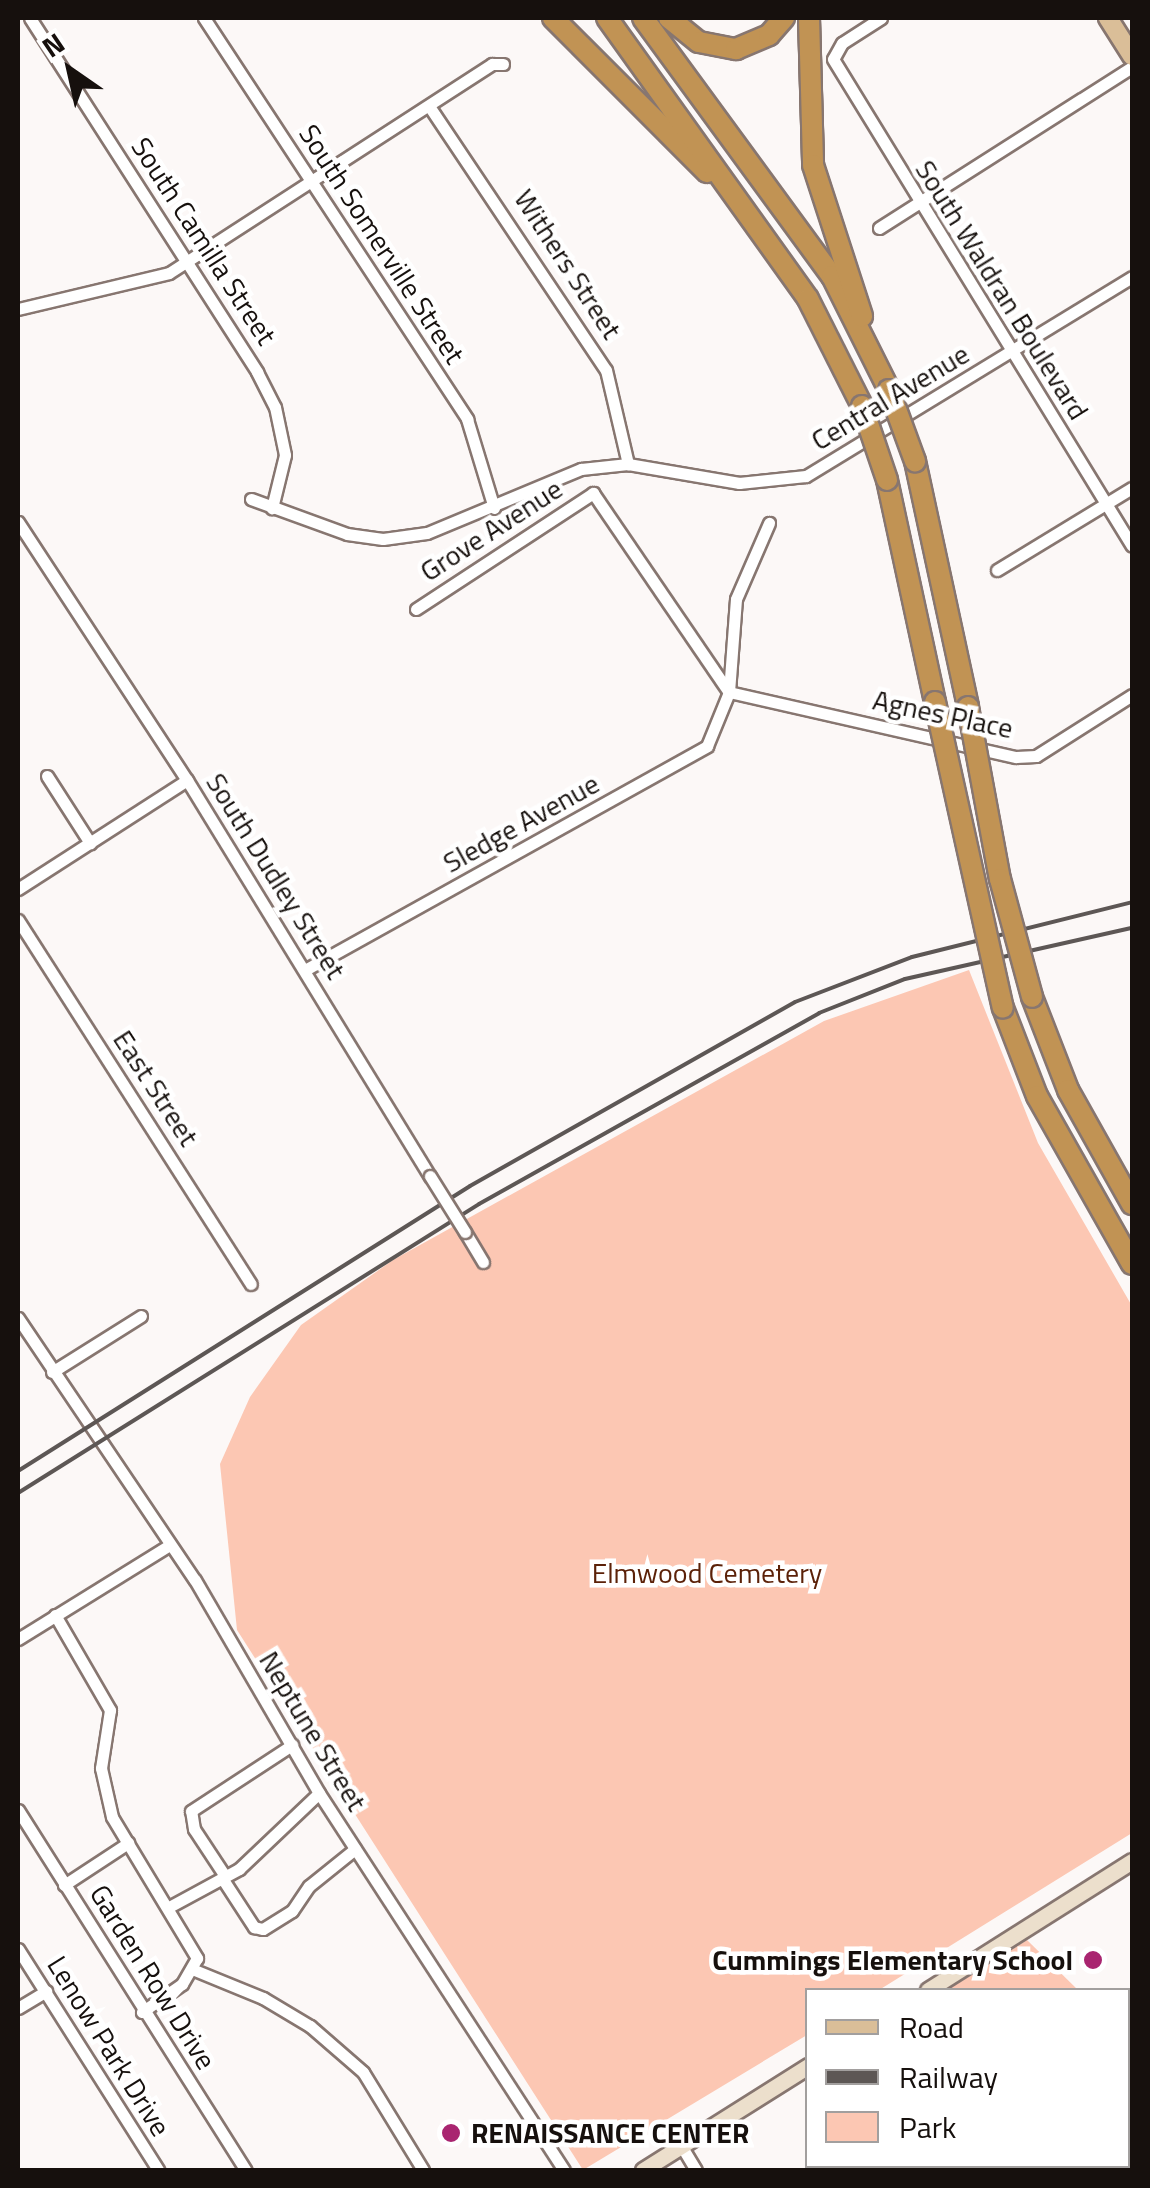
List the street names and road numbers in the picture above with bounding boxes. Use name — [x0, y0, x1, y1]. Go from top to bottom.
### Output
street label: South Somerville Street — [292, 118, 472, 370]
street label: South Camilla Street — [125, 131, 283, 351]
street label: South Waldran Boulevard — [908, 154, 1096, 426]
street label: Withers Street — [507, 183, 629, 345]
street label: Central Avenue — [805, 337, 975, 457]
street label: Grove Avenue — [414, 472, 568, 588]
street label: Agnes Place — [870, 683, 1016, 745]
street label: Sledge Avenue — [437, 766, 605, 880]
street label: South Dudley Street — [199, 767, 353, 985]
street label: East Street — [106, 1024, 206, 1152]
street label: Neptune Street — [252, 1645, 374, 1817]
street label: Garden Row Drive — [83, 1879, 223, 2075]
street label: Lenow Park Drive — [40, 1950, 178, 2142]

